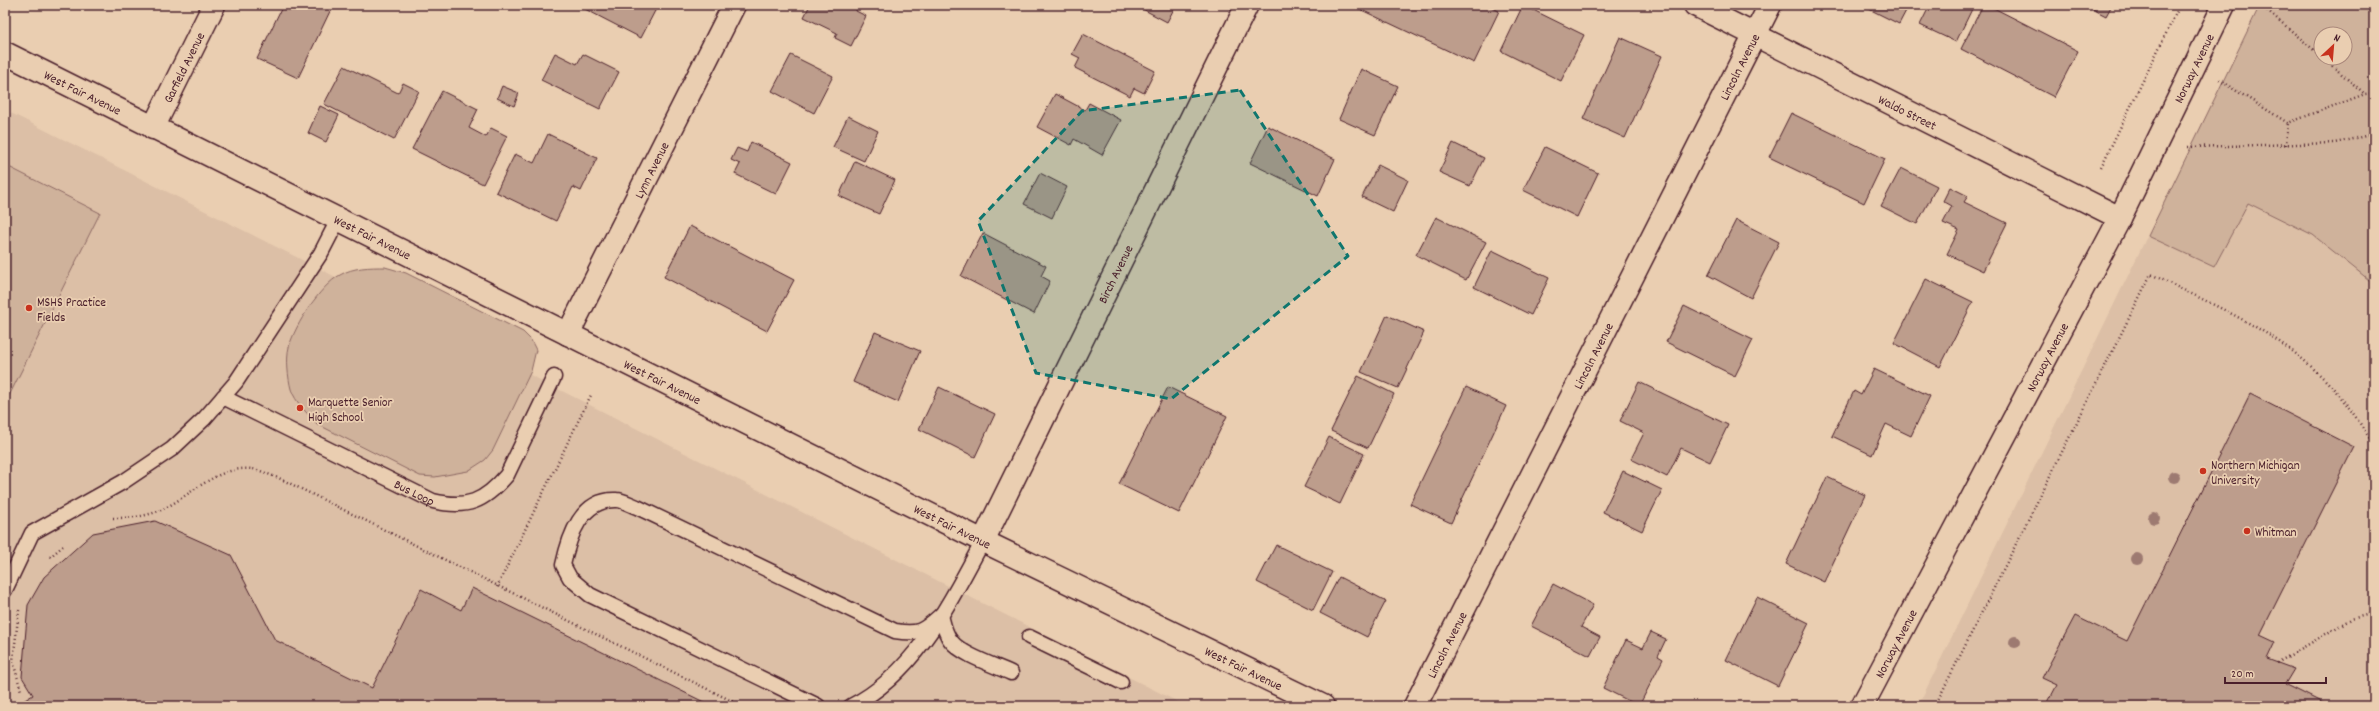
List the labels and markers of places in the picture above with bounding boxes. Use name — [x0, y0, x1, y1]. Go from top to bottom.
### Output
place label: MSHS Practice Fields — [37, 294, 106, 328]
marker: MSHS Practice Fields — [24, 303, 34, 313]
place label: Marquette Senior High School — [308, 394, 393, 428]
marker: Marquette Senior High School — [295, 403, 305, 413]
place label: Northern Michigan University — [2211, 457, 2300, 491]
marker: Northern Michigan University — [2198, 466, 2208, 476]
place label: Whitman — [2255, 524, 2297, 543]
marker: Whitman — [2242, 526, 2252, 536]

